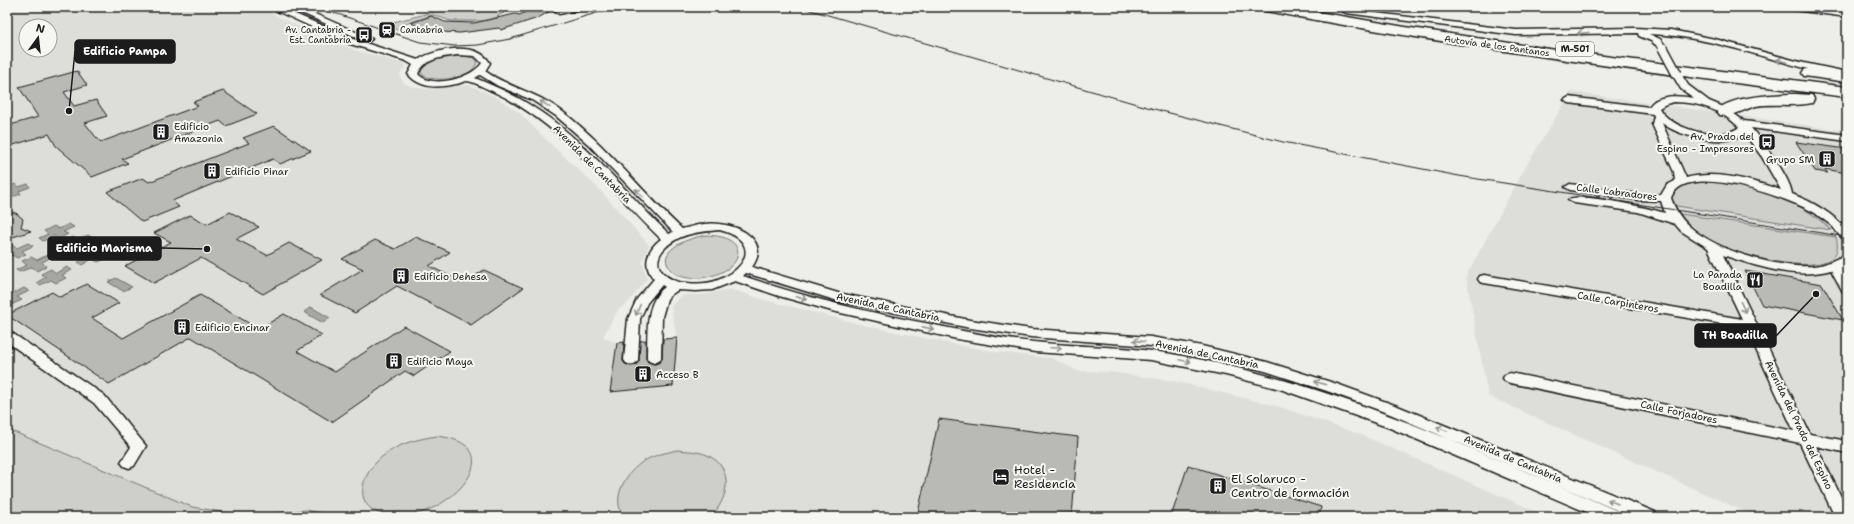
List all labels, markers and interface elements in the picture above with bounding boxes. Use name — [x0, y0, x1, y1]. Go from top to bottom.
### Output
north arrow — [18, 18, 58, 58]
text: N — [34, 20, 47, 37]
station icon: Cantabria — [377, 20, 397, 40]
place label: Av. Cantabria - Est. Cantabria — [285, 24, 351, 46]
place label: Cantabria — [400, 24, 443, 36]
bus stop icon: Av. Cantabria - Est. Cantabria — [354, 25, 374, 45]
one-way arrow — [1577, 29, 1590, 36]
street label: Autovía de los Pantanos — [1444, 33, 1550, 59]
callout: Edificio Pampa — [75, 40, 175, 63]
road number: M-501 — [1556, 42, 1594, 56]
text: Edificio Pampa — [83, 44, 167, 59]
one-way arrow — [1775, 57, 1788, 64]
one-way arrow — [540, 100, 551, 108]
place label: Edificio Amazonia — [174, 120, 223, 145]
building icon: Edificio Amazonia — [151, 122, 171, 142]
street label: Avenida de Cantabria — [550, 122, 634, 206]
place label: Av. Prado del Espino - Impresores — [1657, 130, 1754, 155]
bus stop icon: Av. Prado del Espino - Impresores — [1757, 132, 1777, 152]
building icon: Grupo SM — [1817, 149, 1837, 169]
place label: Grupo SM — [1766, 153, 1814, 166]
building icon: Edificio Pinar — [202, 161, 222, 181]
place label: Edificio Pinar — [225, 165, 289, 178]
street label: Calle Labradores — [1576, 181, 1658, 203]
one-way arrow — [635, 187, 644, 198]
callout: Edificio Marisma — [48, 237, 161, 260]
text: Edificio Marisma — [56, 241, 153, 256]
building icon: Edificio Dehesa — [391, 266, 411, 286]
place label: La Parada Boadilla — [1693, 268, 1743, 293]
place label: Edificio Dehesa — [414, 270, 488, 283]
restaurant icon: La Parada Boadilla — [1745, 270, 1765, 290]
street label: Calle Carpinteros — [1576, 288, 1660, 316]
street label: Avenida de Cantabria — [835, 290, 942, 324]
one-way arrow — [794, 295, 807, 302]
one-way arrow — [1740, 300, 1747, 312]
one-way arrow — [633, 304, 641, 316]
building icon: Edificio Encinar — [172, 317, 192, 337]
place label: Edificio Encinar — [195, 321, 270, 334]
callout: TH Boadilla — [1695, 324, 1776, 347]
one-way arrow — [921, 325, 934, 333]
text: TH Boadilla — [1702, 328, 1768, 343]
one-way arrow — [1133, 337, 1146, 344]
street label: Avenida de Cantabria — [1154, 337, 1261, 371]
one-way arrow — [1049, 344, 1062, 352]
building icon: Edificio Maya — [384, 351, 404, 371]
place label: Edificio Maya — [407, 355, 474, 368]
one-way arrow — [1178, 358, 1191, 366]
street label: Avenida del Prado del Espino — [1762, 358, 1836, 492]
building icon: Acceso B — [633, 364, 653, 384]
place label: Acceso B — [656, 368, 699, 381]
one-way arrow — [1315, 378, 1327, 386]
street label: Calle Forjadores — [1639, 397, 1719, 427]
one-way arrow — [1436, 425, 1448, 432]
street label: Avenida de Cantabria — [1462, 432, 1565, 486]
place label: Hotel - Residencia — [1014, 462, 1076, 492]
hotel icon: Hotel - Residencia — [991, 467, 1011, 487]
place label: El Solaruco - Centro de formación — [1231, 471, 1349, 501]
building icon: El Solaruco - Centro de formación — [1208, 476, 1228, 496]
one-way arrow — [1607, 497, 1619, 505]

